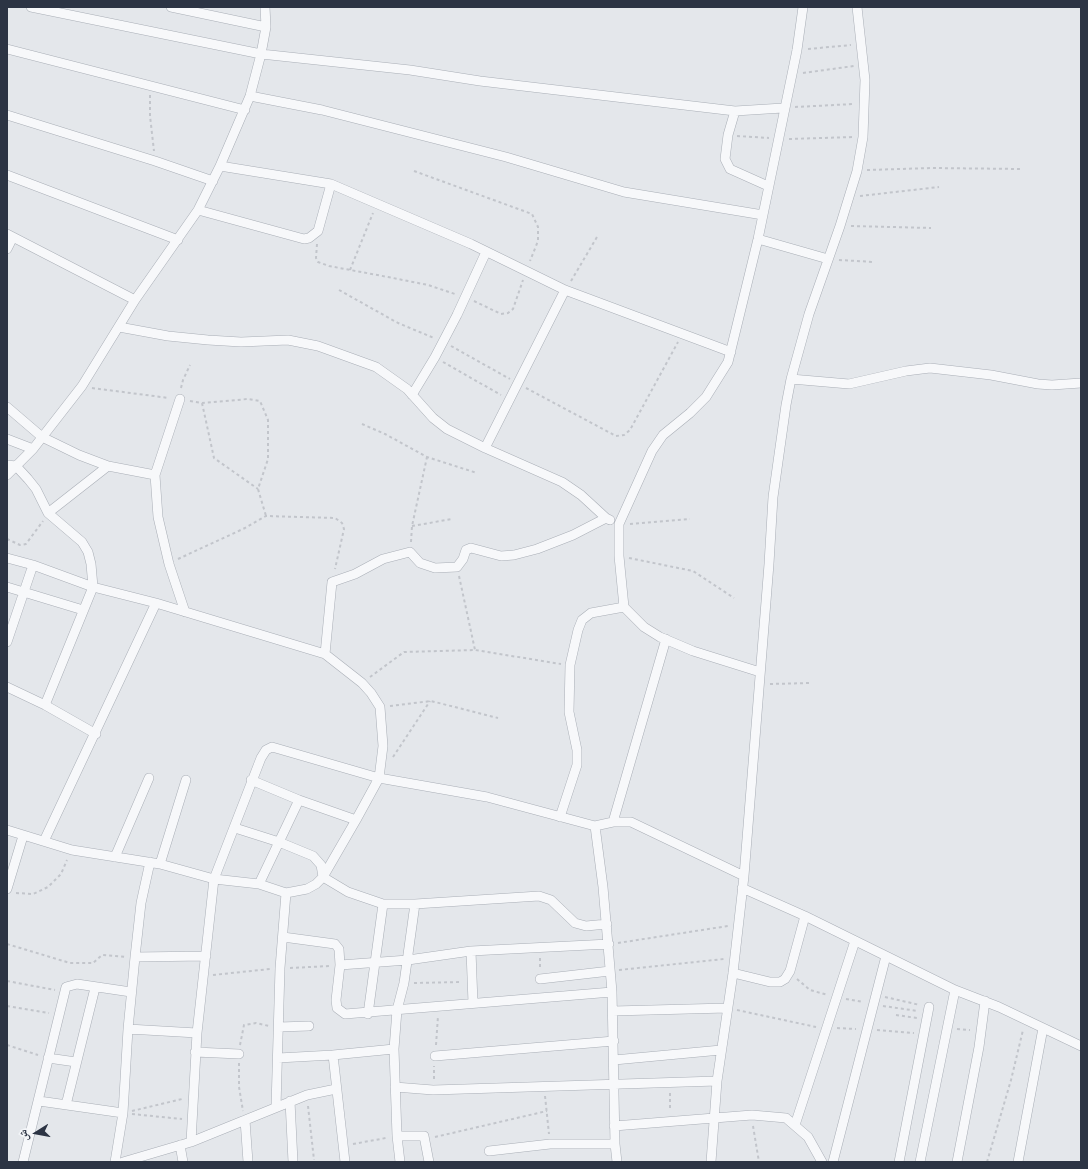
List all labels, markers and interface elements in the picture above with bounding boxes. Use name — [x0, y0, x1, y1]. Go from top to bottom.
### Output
north arrow — [16, 1113, 56, 1153]
text: ش — [16, 1128, 31, 1142]

